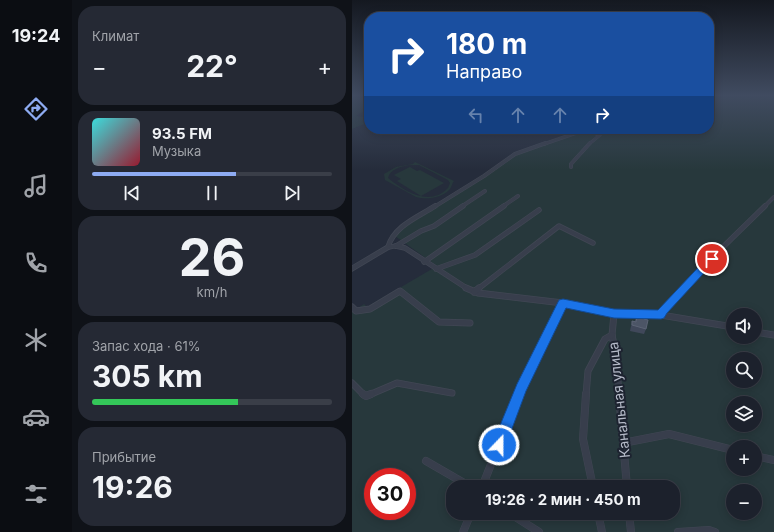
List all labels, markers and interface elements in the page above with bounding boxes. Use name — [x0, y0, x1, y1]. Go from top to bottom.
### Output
text: 19:24 — [12, 25, 60, 46]
text: 180 m — [446, 27, 527, 61]
text: Климат — [92, 28, 139, 44]
icon: right — [380, 28, 432, 80]
text: 22° — [186, 48, 238, 84]
text: − — [92, 54, 107, 80]
text: + — [317, 54, 332, 80]
text: Направо — [446, 61, 522, 82]
icon: directions — [22, 95, 50, 123]
icon: left — [465, 104, 487, 126]
icon: ahead — [507, 104, 529, 126]
icon: ahead — [549, 104, 571, 126]
icon: right — [591, 104, 613, 126]
text: 93.5 FM — [152, 124, 212, 143]
text: Музыка — [152, 143, 201, 159]
icon: music — [22, 172, 50, 200]
icon: previous — [121, 182, 143, 204]
icon: pause — [201, 182, 223, 204]
icon: next — [281, 182, 303, 204]
text: 26 — [179, 226, 245, 289]
pin — [695, 242, 729, 276]
icon: arrive — [701, 248, 723, 270]
icon: phone — [22, 249, 50, 277]
text: km/h — [197, 284, 227, 300]
map controls — [726, 308, 762, 520]
button: sound — [726, 308, 762, 344]
icon: climate — [22, 326, 50, 354]
text: Запас хода · 61% — [92, 338, 201, 354]
street label: Канальная улица — [604, 341, 633, 459]
button: search — [726, 352, 762, 388]
text: 305 km — [92, 358, 203, 394]
button: layers — [726, 396, 762, 432]
icon: car — [22, 403, 50, 431]
position arrow — [478, 424, 520, 466]
button: + — [726, 440, 762, 476]
text: Прибытие — [92, 449, 156, 465]
speed limit sign: 30 — [364, 468, 416, 520]
text: 19:26 — [92, 469, 173, 505]
icon: filters — [22, 480, 50, 508]
button: − — [726, 484, 762, 520]
text: 19:26 · 2 мин · 450 m — [485, 490, 641, 509]

